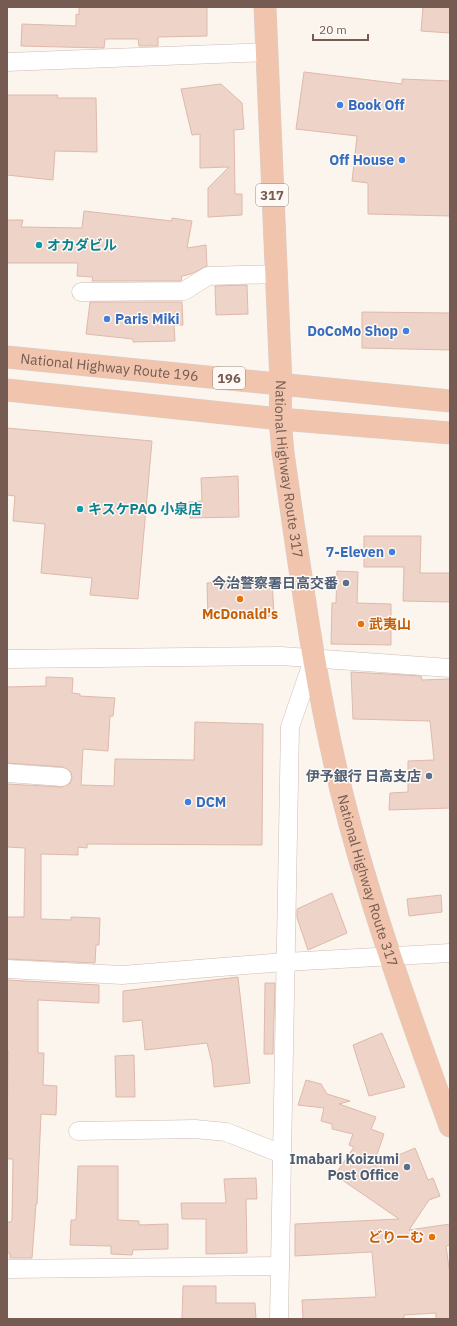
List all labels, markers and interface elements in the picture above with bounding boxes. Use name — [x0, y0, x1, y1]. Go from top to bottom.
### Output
scale bar — [313, 16, 368, 42]
text: 20 m — [319, 22, 347, 37]
place label: Book Off — [348, 96, 405, 114]
marker: Book Off — [335, 100, 345, 110]
place label: Off House — [329, 151, 394, 169]
marker: Off House — [397, 155, 407, 165]
road number: 317 — [256, 184, 288, 206]
place label: オカダビル — [47, 236, 117, 254]
marker: オカダビル — [34, 240, 44, 250]
place label: Paris Miki — [115, 310, 180, 328]
marker: Paris Miki — [102, 314, 112, 324]
place label: DoCoMo Shop — [307, 322, 398, 340]
marker: DoCoMo Shop — [401, 326, 411, 336]
street label: National Highway Route 196 — [20, 349, 199, 385]
road number: 196 — [213, 367, 245, 389]
street label: National Highway Route 317 — [271, 380, 307, 559]
place label: キスケPAO 小泉店 — [88, 500, 202, 518]
marker: キスケPAO 小泉店 — [75, 504, 85, 514]
place label: 7-Eleven — [326, 543, 384, 561]
marker: 7-Eleven — [387, 547, 397, 557]
place label: 今治警察署日高交番 — [212, 574, 338, 592]
marker: 今治警察署日高交番 — [341, 578, 351, 588]
marker: McDonald's — [235, 594, 245, 604]
place label: McDonald's — [202, 605, 278, 623]
place label: 武夷山 — [369, 615, 411, 633]
marker: 武夷山 — [356, 619, 366, 629]
place label: 伊予銀行 日高支店 — [306, 767, 421, 785]
marker: 伊予銀行 日高支店 — [424, 771, 434, 781]
place label: DCM — [196, 793, 226, 811]
street label: National Highway Route 317 — [334, 793, 402, 969]
marker: DCM — [183, 797, 193, 807]
place label: Imabari Koizumi Post Office — [290, 1150, 399, 1184]
marker: Imabari Koizumi Post Office — [402, 1162, 412, 1172]
place label: どりーむ — [368, 1228, 424, 1246]
marker: どりーむ — [427, 1232, 437, 1242]

